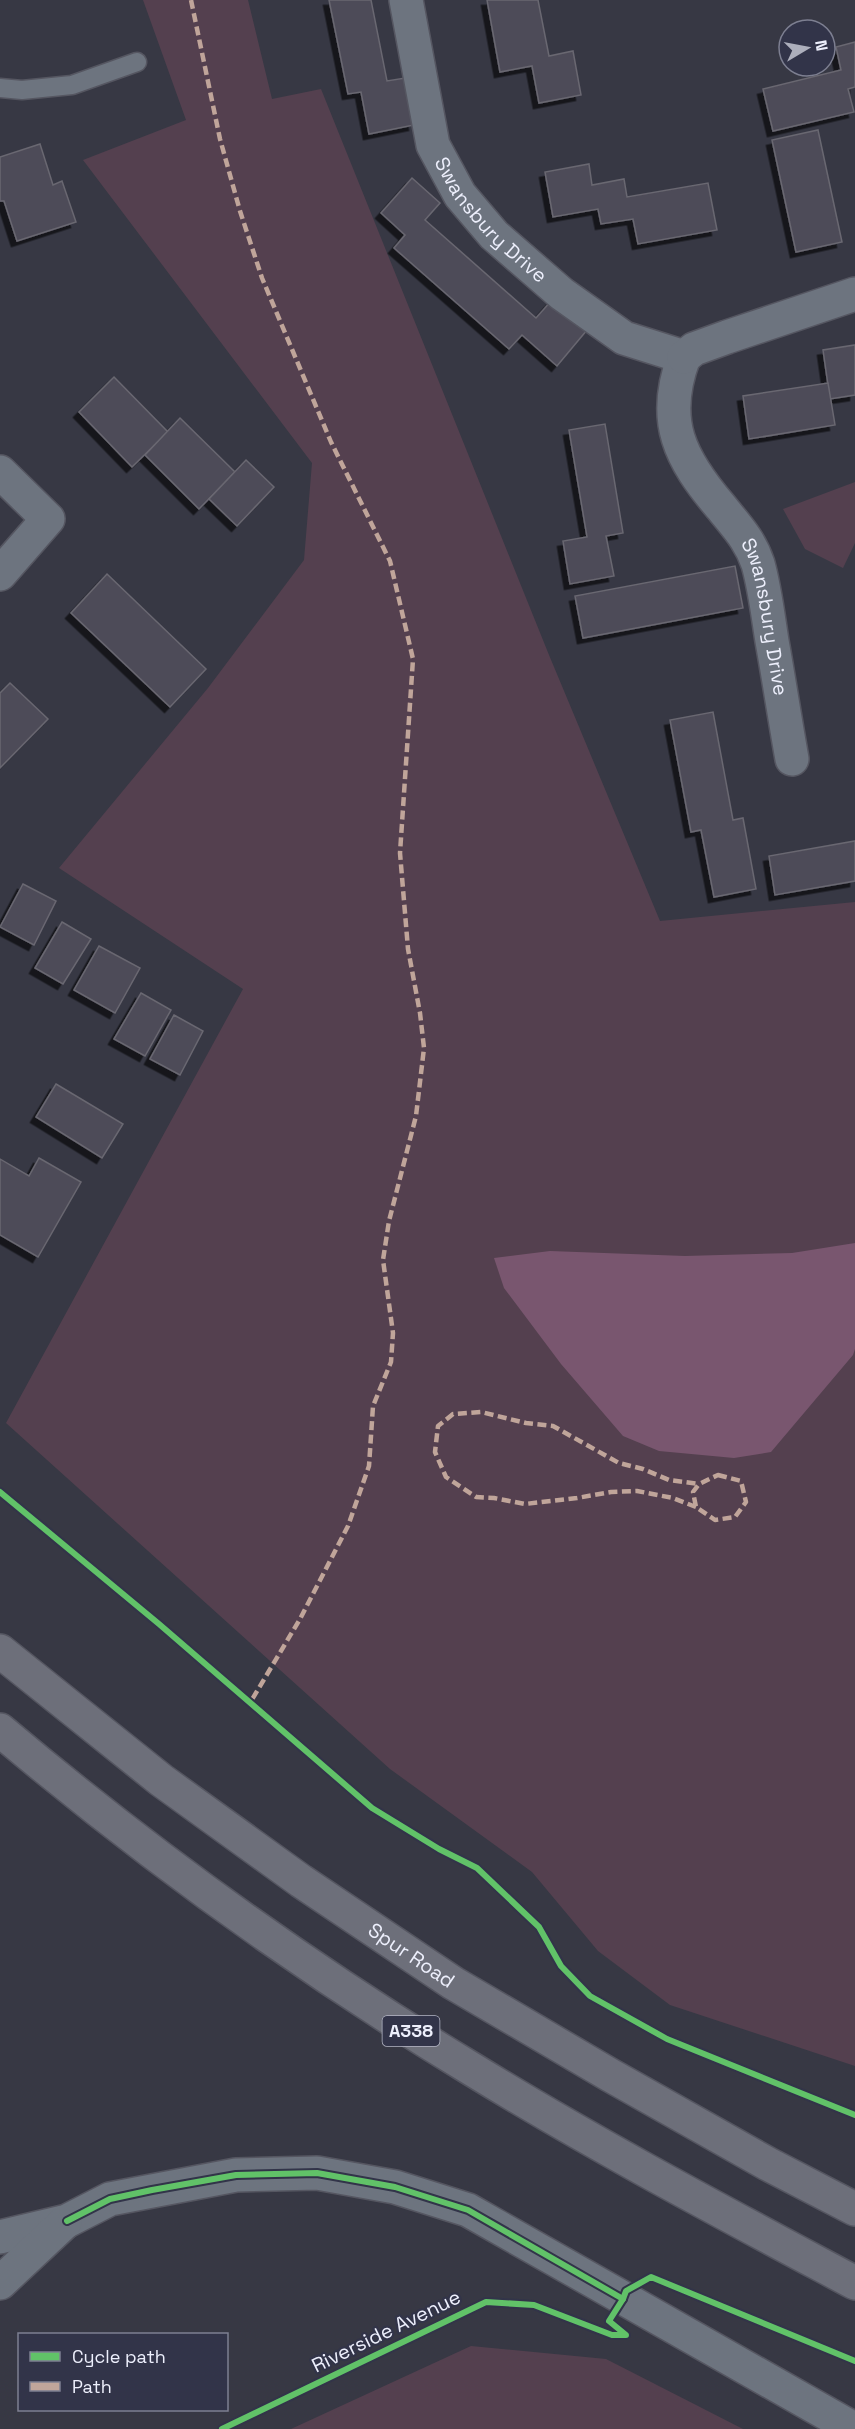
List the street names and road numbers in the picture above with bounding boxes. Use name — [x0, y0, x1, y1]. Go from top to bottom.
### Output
street label: Swansbury Drive — [429, 152, 553, 288]
street label: Swansbury Drive — [735, 533, 794, 697]
street label: Spur Road — [363, 1917, 460, 1994]
road number: A338 — [382, 2016, 440, 2046]
street label: Riverside Avenue — [307, 2284, 465, 2378]

